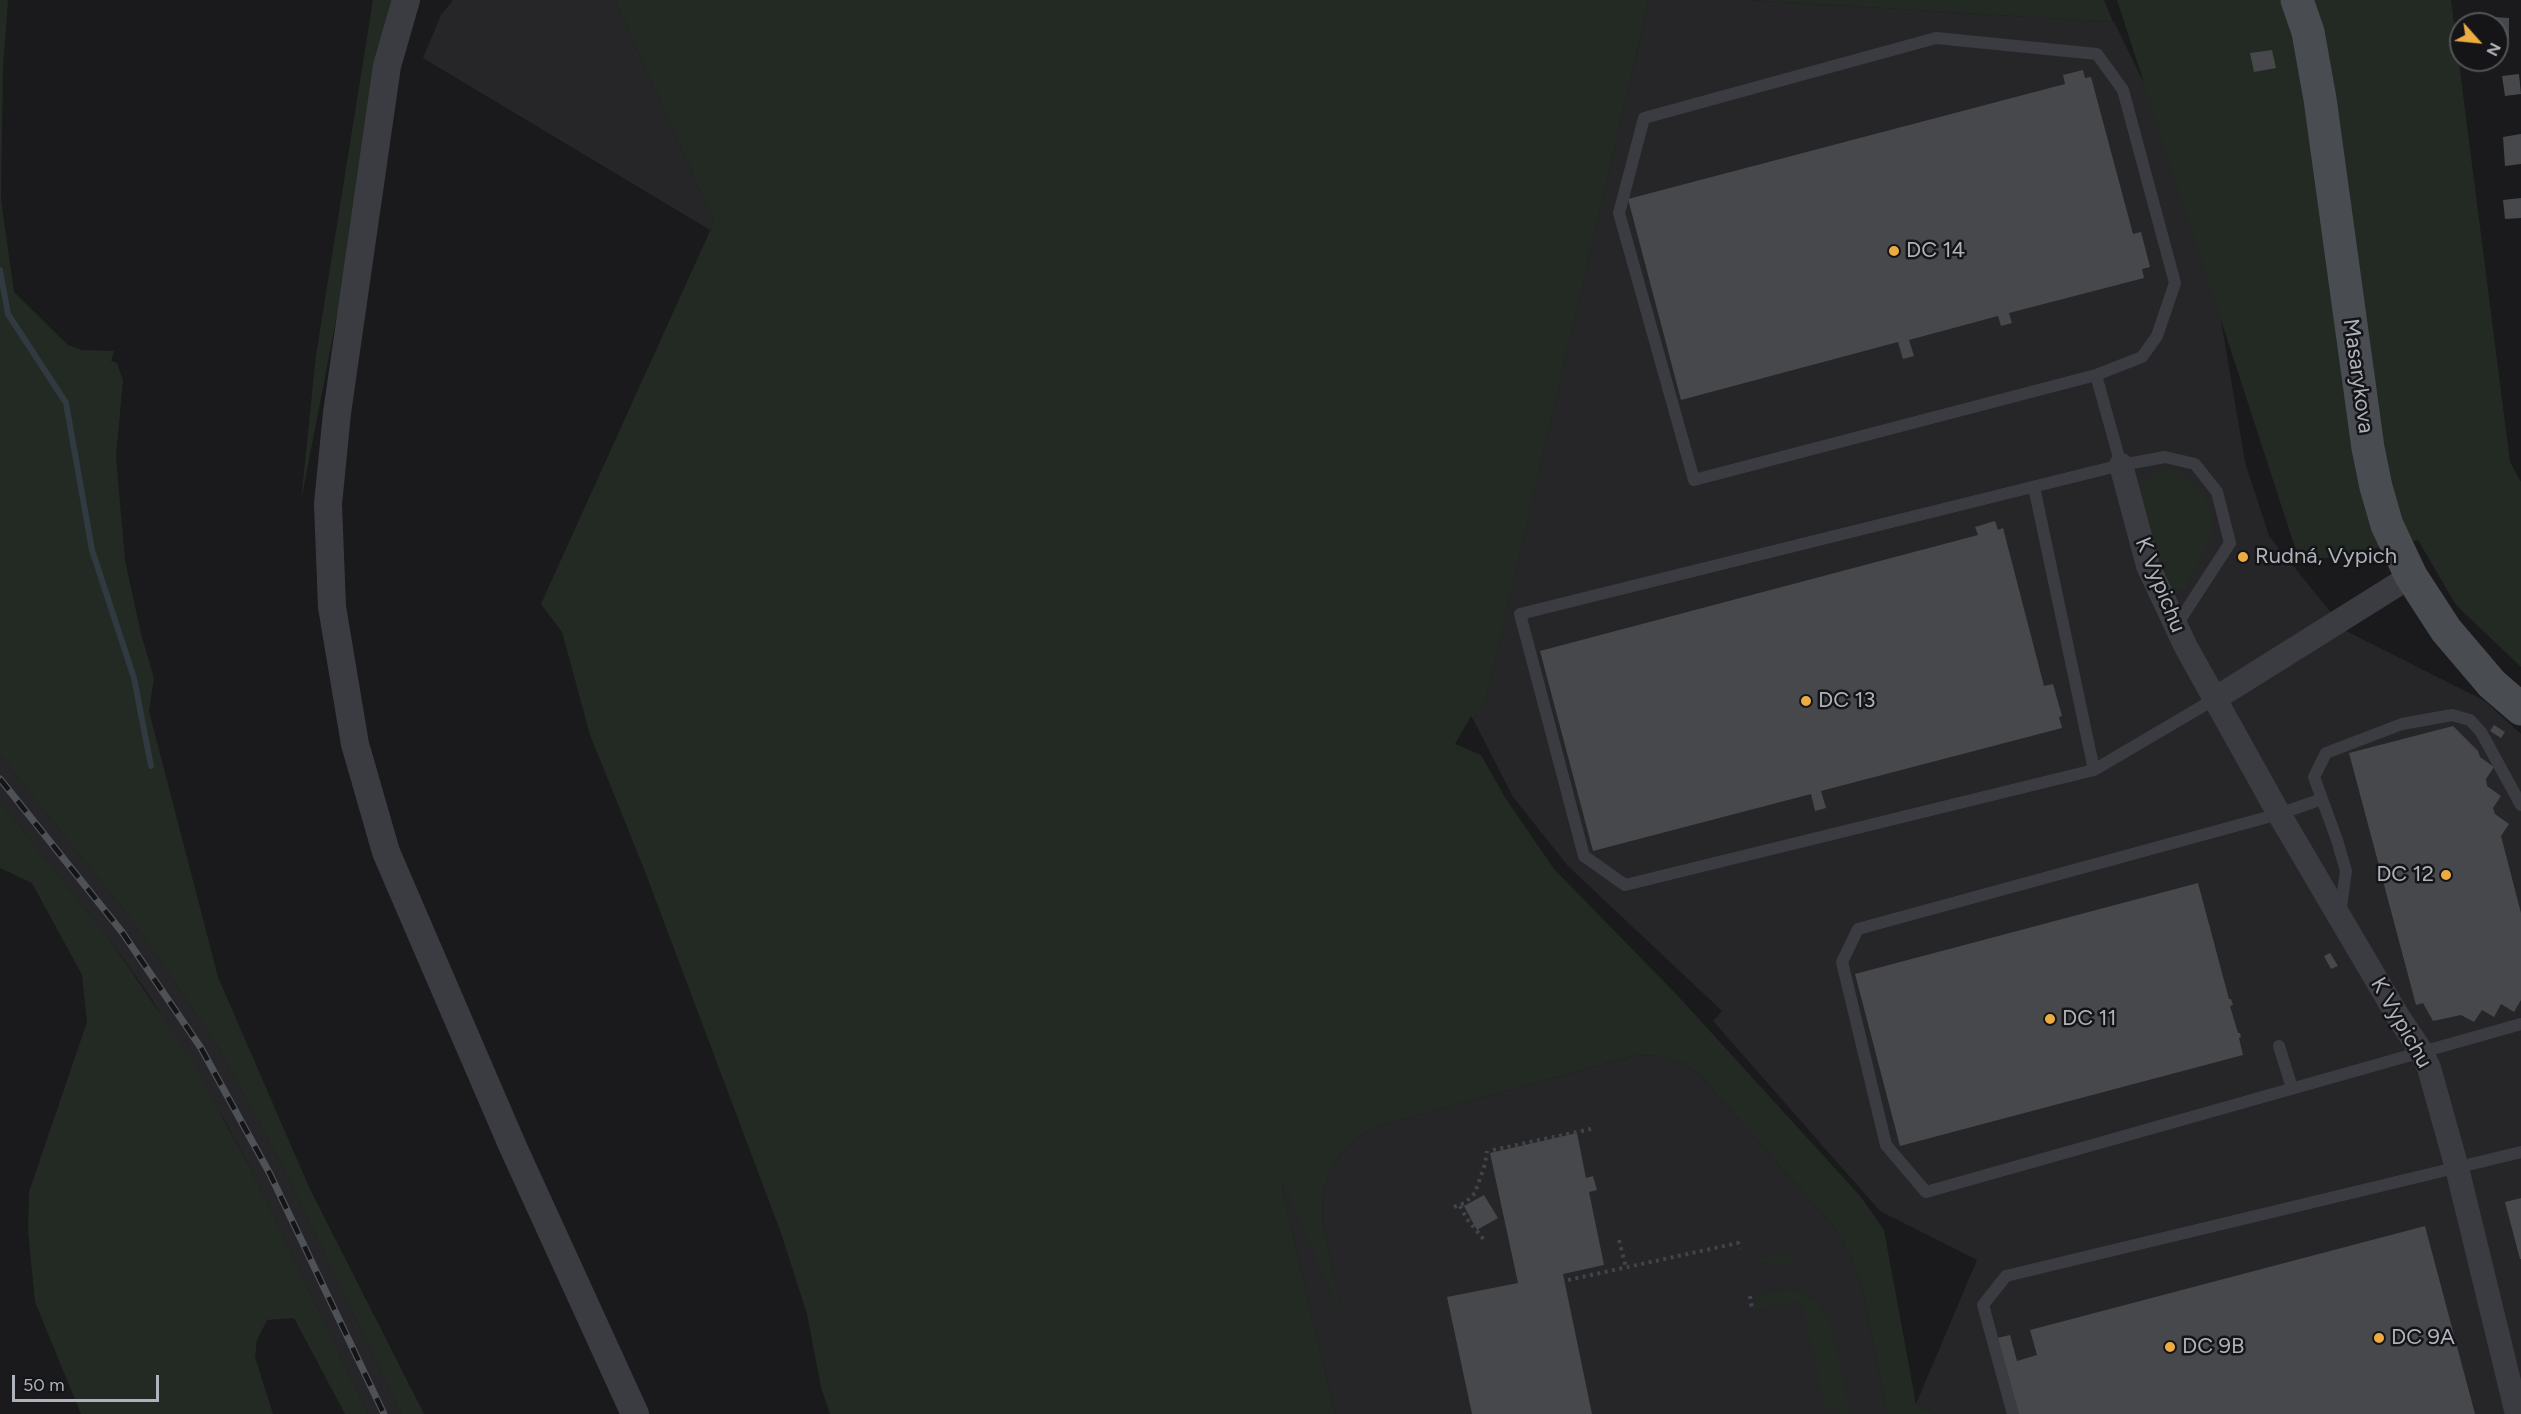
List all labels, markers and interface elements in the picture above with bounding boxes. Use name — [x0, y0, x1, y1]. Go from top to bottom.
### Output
north arrow — [2449, 12, 2509, 72]
text: N — [2482, 40, 2505, 59]
place label: DC 14 — [1906, 238, 1965, 264]
marker: DC 14 — [1887, 244, 1901, 258]
street label: Masarykova — [2337, 317, 2379, 435]
street label: K Vypichu — [2129, 534, 2191, 636]
place label: Rudná, Vypich — [2255, 544, 2397, 570]
marker: Rudná, Vypich — [2236, 550, 2250, 564]
place label: DC 13 — [1818, 688, 1875, 714]
marker: DC 13 — [1799, 694, 1813, 708]
place label: DC 12 — [2376, 862, 2434, 888]
marker: DC 12 — [2439, 868, 2453, 882]
street label: K Vypichu — [2365, 973, 2437, 1073]
place label: DC 11 — [2062, 1006, 2117, 1032]
marker: DC 11 — [2043, 1012, 2057, 1026]
place label: DC 9A — [2391, 1325, 2455, 1351]
marker: DC 9A — [2372, 1331, 2386, 1345]
place label: DC 9B — [2182, 1334, 2244, 1360]
marker: DC 9B — [2163, 1340, 2177, 1354]
scale bar — [15, 1363, 162, 1401]
text: 50 m — [23, 1374, 65, 1396]

